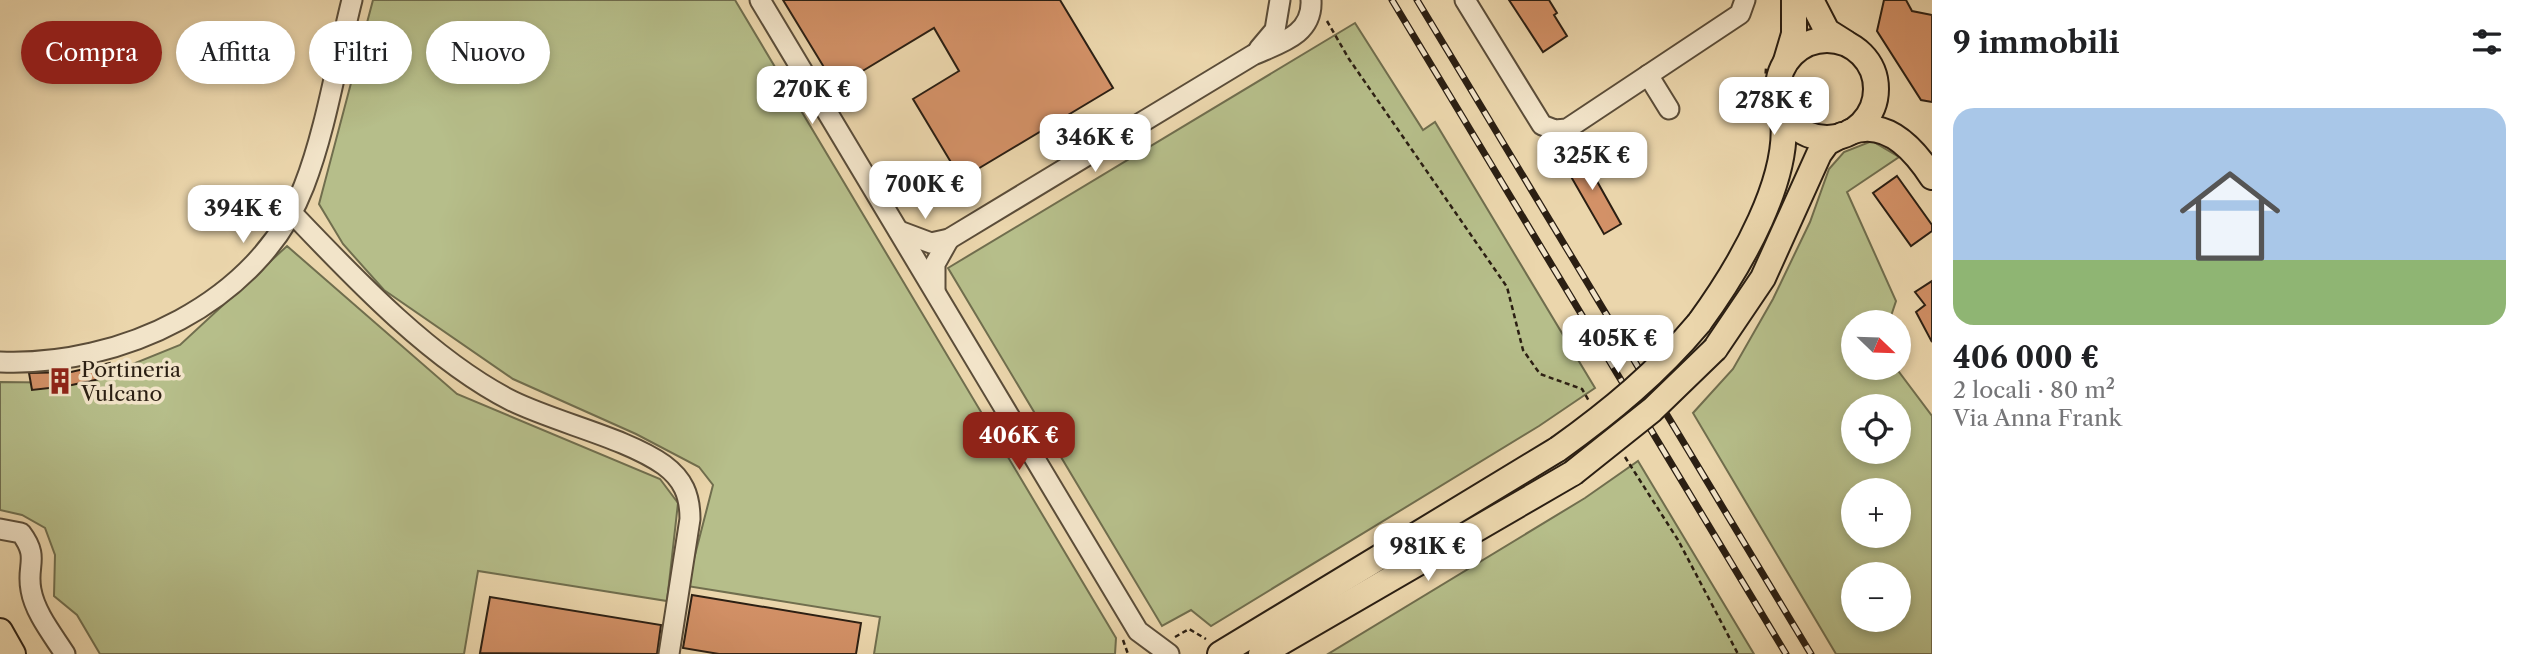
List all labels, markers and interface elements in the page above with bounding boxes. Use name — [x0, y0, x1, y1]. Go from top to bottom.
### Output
chip: Compra — [21, 21, 162, 84]
chip: Affitta — [176, 21, 295, 84]
chip: Filtri — [309, 21, 412, 84]
chip: Nuovo — [426, 21, 550, 84]
icon: filters — [2468, 23, 2506, 61]
text: 9 immobili — [1953, 24, 2120, 61]
pin: 270K € — [755, 66, 869, 126]
text: 270K € — [773, 75, 851, 103]
pin: 278K € — [1717, 78, 1831, 137]
text: 278K € — [1735, 86, 1813, 114]
pin: 346K € — [1038, 114, 1152, 174]
text: 346K € — [1056, 123, 1134, 151]
pin: 325K € — [1535, 132, 1649, 192]
text: 325K € — [1553, 141, 1631, 169]
icon: home — [2167, 153, 2293, 279]
pin: 700K € — [868, 162, 982, 221]
text: 700K € — [885, 170, 965, 198]
pin: 394K € — [186, 186, 300, 245]
text: 394K € — [204, 194, 282, 222]
north arrow — [1841, 310, 1911, 380]
map controls — [1841, 310, 1911, 632]
pin: 405K € — [1561, 316, 1675, 375]
text: 405K € — [1578, 324, 1658, 352]
text: 406 000 € — [1953, 339, 2099, 376]
place label: Portineria Vulcano — [80, 357, 182, 406]
building icon: Portineria Vulcano — [45, 366, 75, 396]
text: 2 locali · 80 m² — [1953, 376, 2115, 404]
button: locate — [1841, 394, 1911, 464]
text: Via Anna Frank — [1953, 404, 2122, 432]
pin: 406K € — [962, 412, 1076, 472]
text: 406K € — [979, 421, 1059, 449]
button: + — [1841, 478, 1911, 548]
pin: 981K € — [1371, 524, 1485, 583]
text: 981K € — [1390, 532, 1466, 560]
button: − — [1841, 562, 1911, 632]

